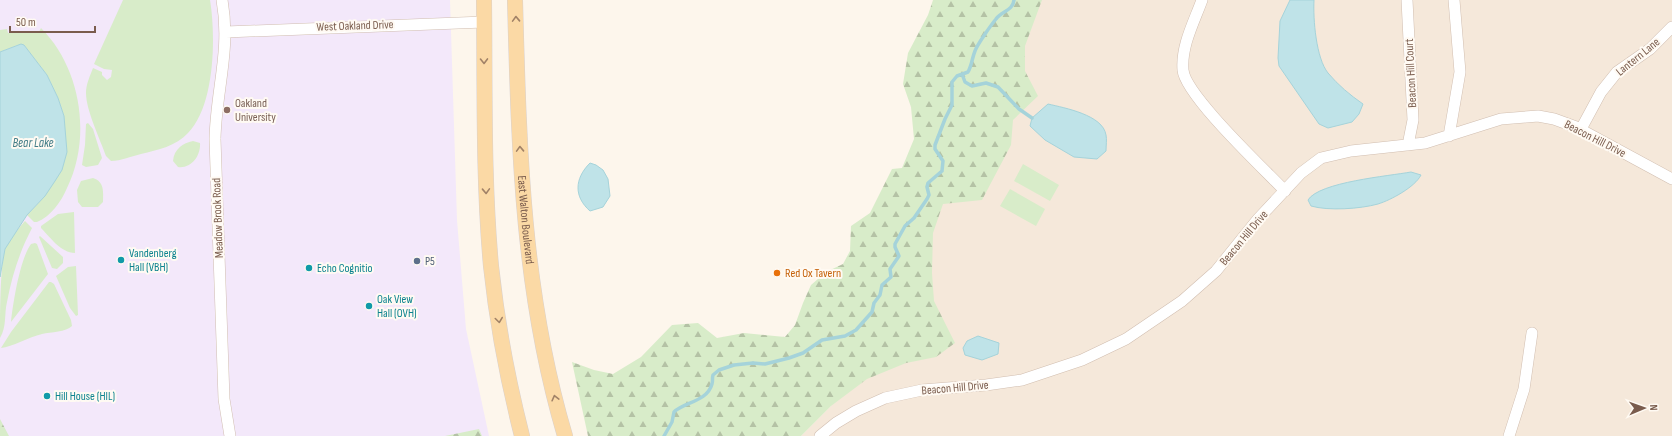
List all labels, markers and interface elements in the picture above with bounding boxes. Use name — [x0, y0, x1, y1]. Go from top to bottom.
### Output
scale bar — [10, 8, 95, 34]
text: 50 m — [16, 15, 36, 30]
one-way arrow — [512, 16, 520, 22]
street label: West Oakland Drive — [316, 17, 394, 35]
street label: Lantern Lane — [1613, 35, 1663, 79]
street label: Beacon Hill Court — [1402, 38, 1420, 108]
one-way arrow — [480, 58, 488, 64]
place label: Oakland University — [235, 96, 276, 125]
marker: Oakland University — [222, 105, 232, 115]
street label: Beacon Hill Drive — [1562, 117, 1629, 161]
water label: Bear Lake — [12, 135, 54, 151]
one-way arrow — [516, 146, 525, 152]
street label: East Walton Boulevard — [514, 175, 538, 265]
street label: Meadow Brook Road — [209, 178, 227, 258]
one-way arrow — [482, 188, 491, 194]
street label: Beacon Hill Drive — [1217, 207, 1271, 269]
place label: Vandenberg Hall (VBH) — [129, 246, 177, 275]
place label: P5 — [425, 254, 435, 269]
marker: Vandenberg Hall (VBH) — [116, 255, 126, 265]
marker: P5 — [412, 256, 422, 266]
place label: Echo Cognitio — [317, 261, 372, 276]
marker: Echo Cognitio — [304, 263, 314, 273]
place label: Red Ox Tavern — [785, 266, 841, 281]
marker: Red Ox Tavern — [772, 268, 782, 278]
place label: Oak View Hall (OVH) — [377, 292, 417, 321]
marker: Oak View Hall (OVH) — [364, 301, 374, 311]
one-way arrow — [494, 317, 503, 323]
street label: Beacon Hill Drive — [921, 378, 989, 398]
north arrow — [1624, 388, 1664, 428]
place label: Hill House (HIL) — [55, 389, 115, 404]
marker: Hill House (HIL) — [42, 391, 52, 401]
one-way arrow — [551, 395, 559, 402]
text: N — [1647, 405, 1660, 411]

